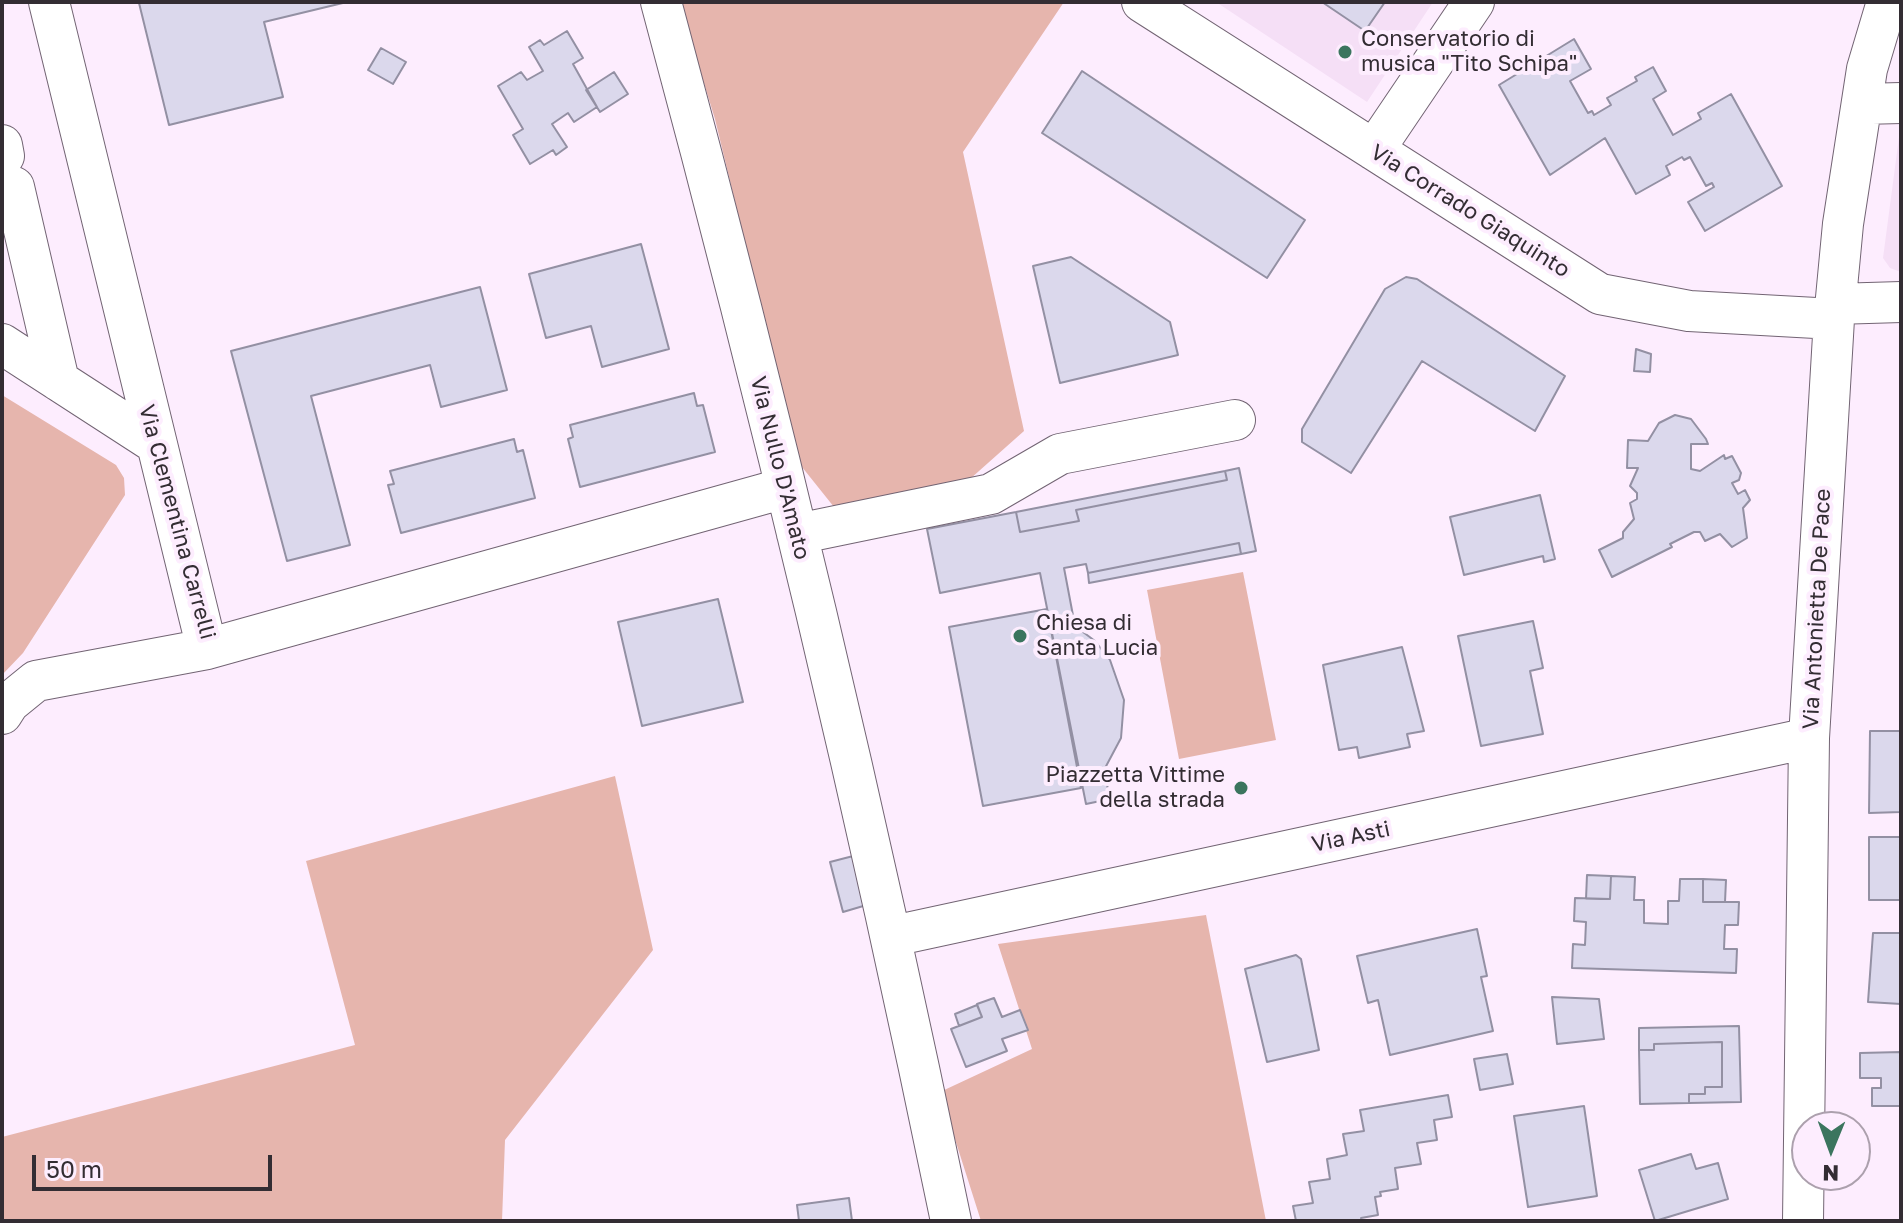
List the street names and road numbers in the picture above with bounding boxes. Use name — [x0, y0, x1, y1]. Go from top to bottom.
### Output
street label: Via Corrado Giaquinto — [1365, 139, 1575, 283]
street label: Via Nullo D'Amato — [744, 374, 816, 562]
street label: Via Clementina Carrelli — [133, 402, 221, 642]
street label: Via Antonietta De Pace — [1798, 488, 1836, 730]
street label: Via Asti — [1309, 816, 1393, 858]

